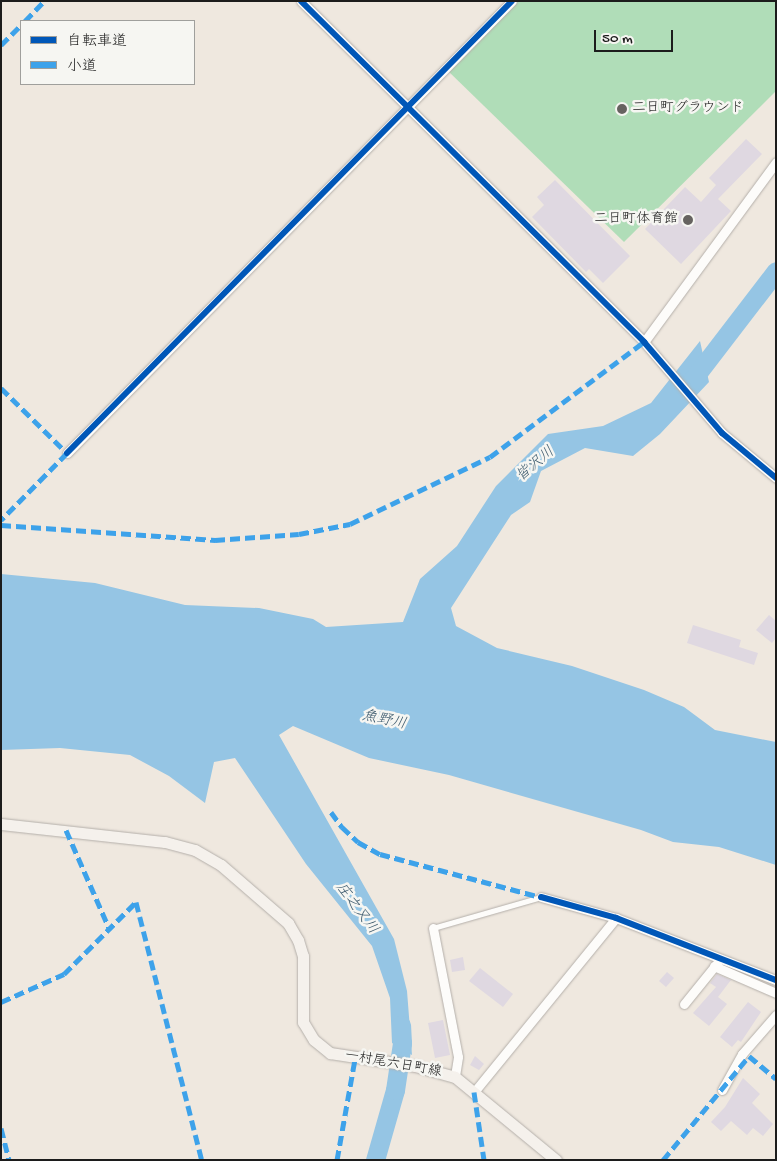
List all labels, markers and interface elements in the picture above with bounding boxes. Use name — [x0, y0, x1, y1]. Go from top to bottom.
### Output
legend — [20, 20, 195, 85]
scale bar — [597, 20, 676, 52]
text: 50 m — [602, 30, 633, 48]
text: 自転車道 — [67, 33, 127, 51]
text: 小道 — [67, 58, 97, 76]
place label: 二日町グラウンド — [632, 101, 744, 117]
marker: 二日町グラウンド — [616, 103, 628, 115]
place label: 二日町体育館 — [594, 212, 678, 228]
marker: 二日町体育館 — [682, 214, 694, 226]
water label: 皆沢川 — [513, 444, 559, 486]
water label: 魚野川 — [360, 708, 408, 734]
water label: 庄之又川 — [331, 880, 381, 938]
street label: 一村尾六日町線 — [343, 1048, 443, 1082]

